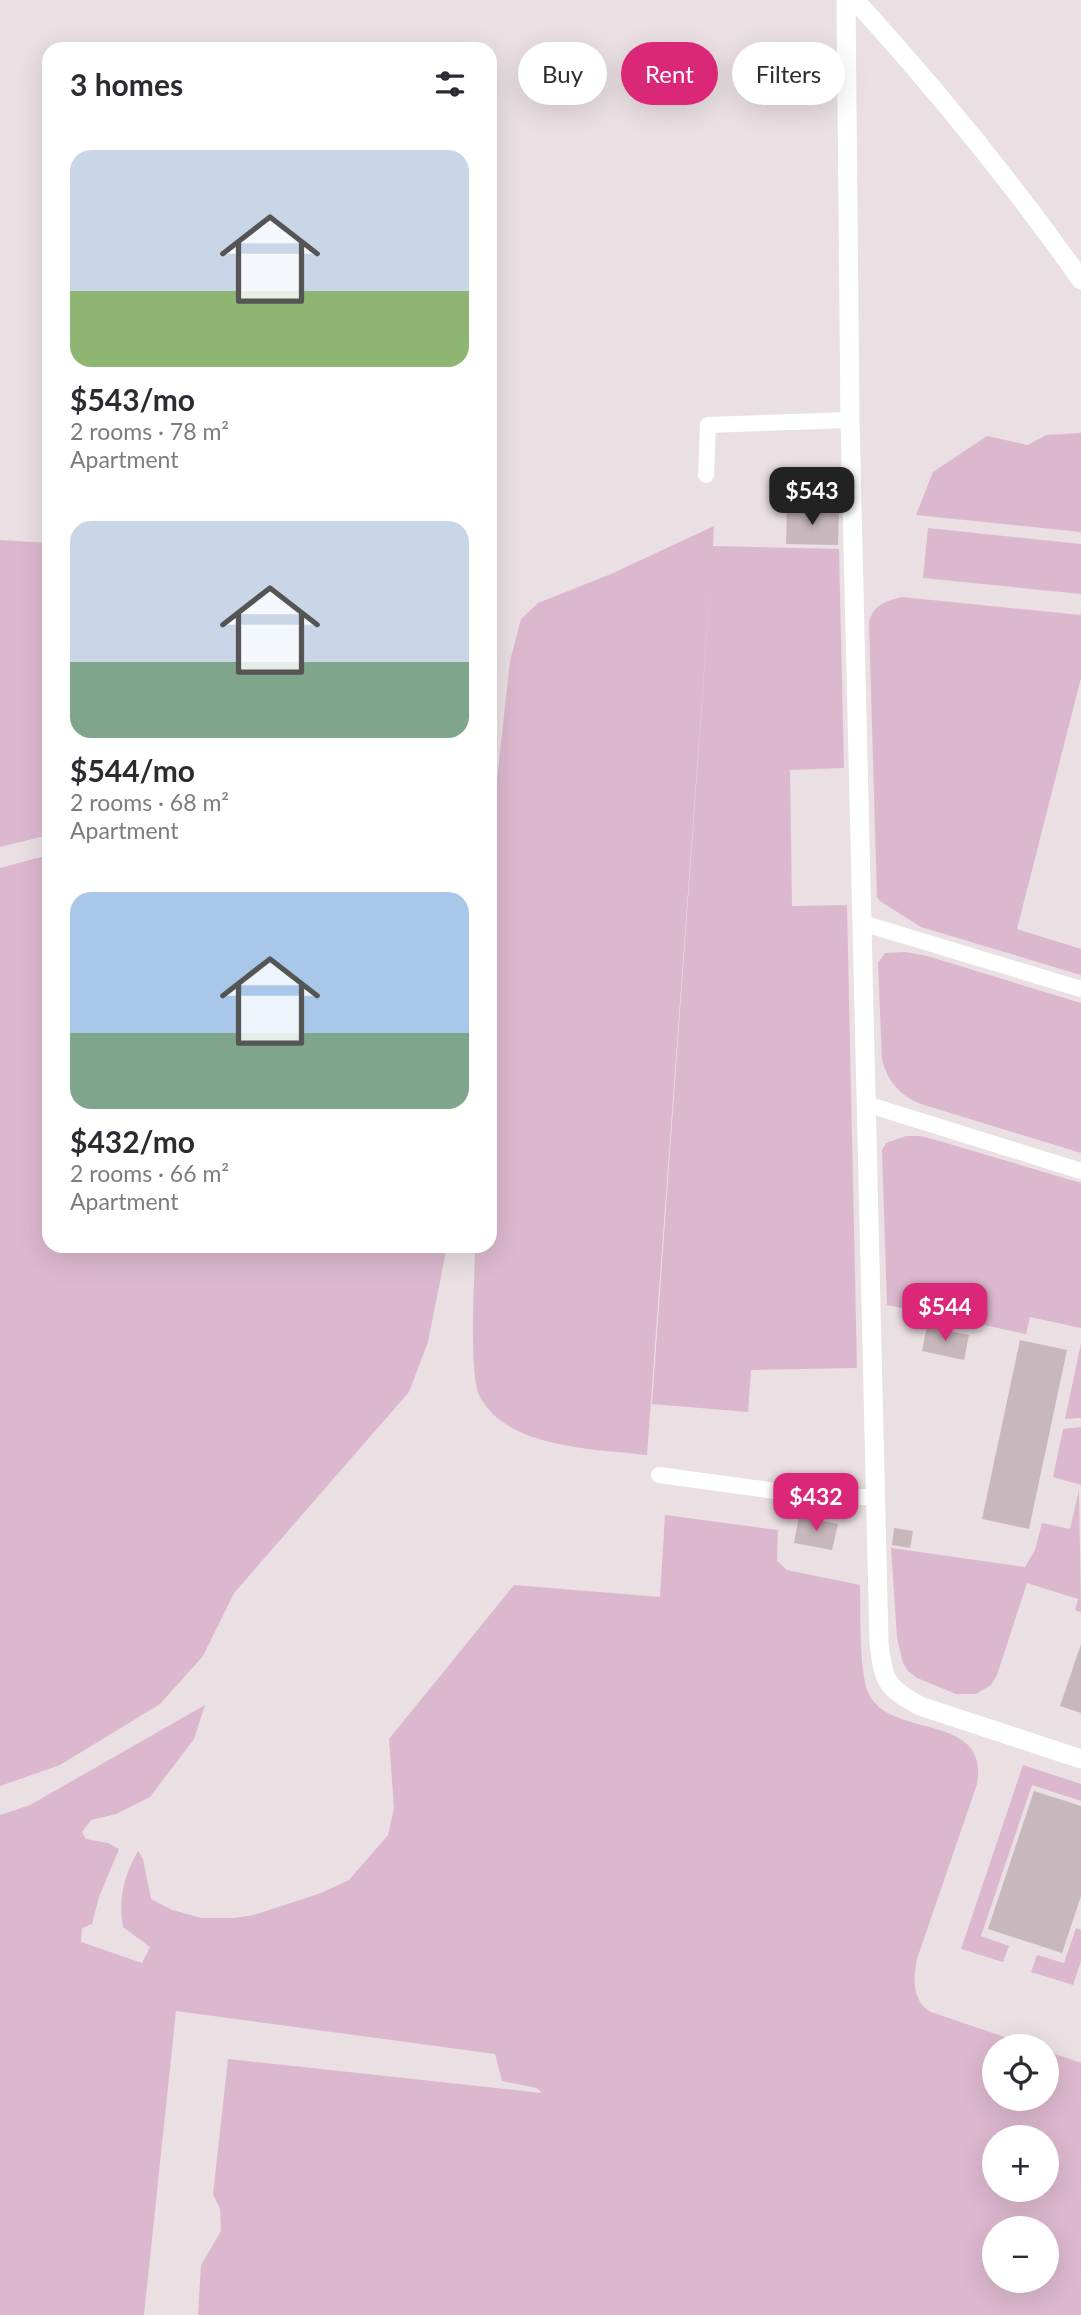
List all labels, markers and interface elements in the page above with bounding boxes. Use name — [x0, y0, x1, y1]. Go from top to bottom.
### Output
chip: Buy — [518, 42, 607, 105]
chip: Rent — [621, 42, 718, 105]
chip: Filters — [732, 42, 845, 105]
icon: filters — [431, 65, 469, 103]
text: 3 homes — [70, 66, 183, 102]
icon: home — [207, 196, 333, 322]
text: $543/mo — [70, 381, 195, 417]
text: 2 rooms · 78 m² — [70, 417, 229, 445]
text: Apartment — [70, 445, 178, 473]
pin: $543 — [771, 468, 853, 527]
text: $543 — [785, 476, 839, 504]
icon: home — [207, 567, 333, 693]
text: $544/mo — [70, 752, 195, 788]
text: 2 rooms · 68 m² — [70, 788, 229, 816]
text: Apartment — [70, 816, 178, 844]
icon: home — [207, 938, 333, 1064]
text: $432/mo — [70, 1123, 195, 1159]
text: 2 rooms · 66 m² — [70, 1159, 229, 1187]
text: Apartment — [70, 1187, 178, 1215]
pin: $544 — [904, 1284, 986, 1343]
text: $544 — [918, 1292, 972, 1320]
pin: $432 — [775, 1474, 857, 1533]
text: $432 — [789, 1482, 843, 1510]
map controls — [982, 2034, 1059, 2293]
button: locate — [982, 2034, 1059, 2111]
button: + — [982, 2125, 1059, 2202]
button: − — [982, 2216, 1059, 2293]

